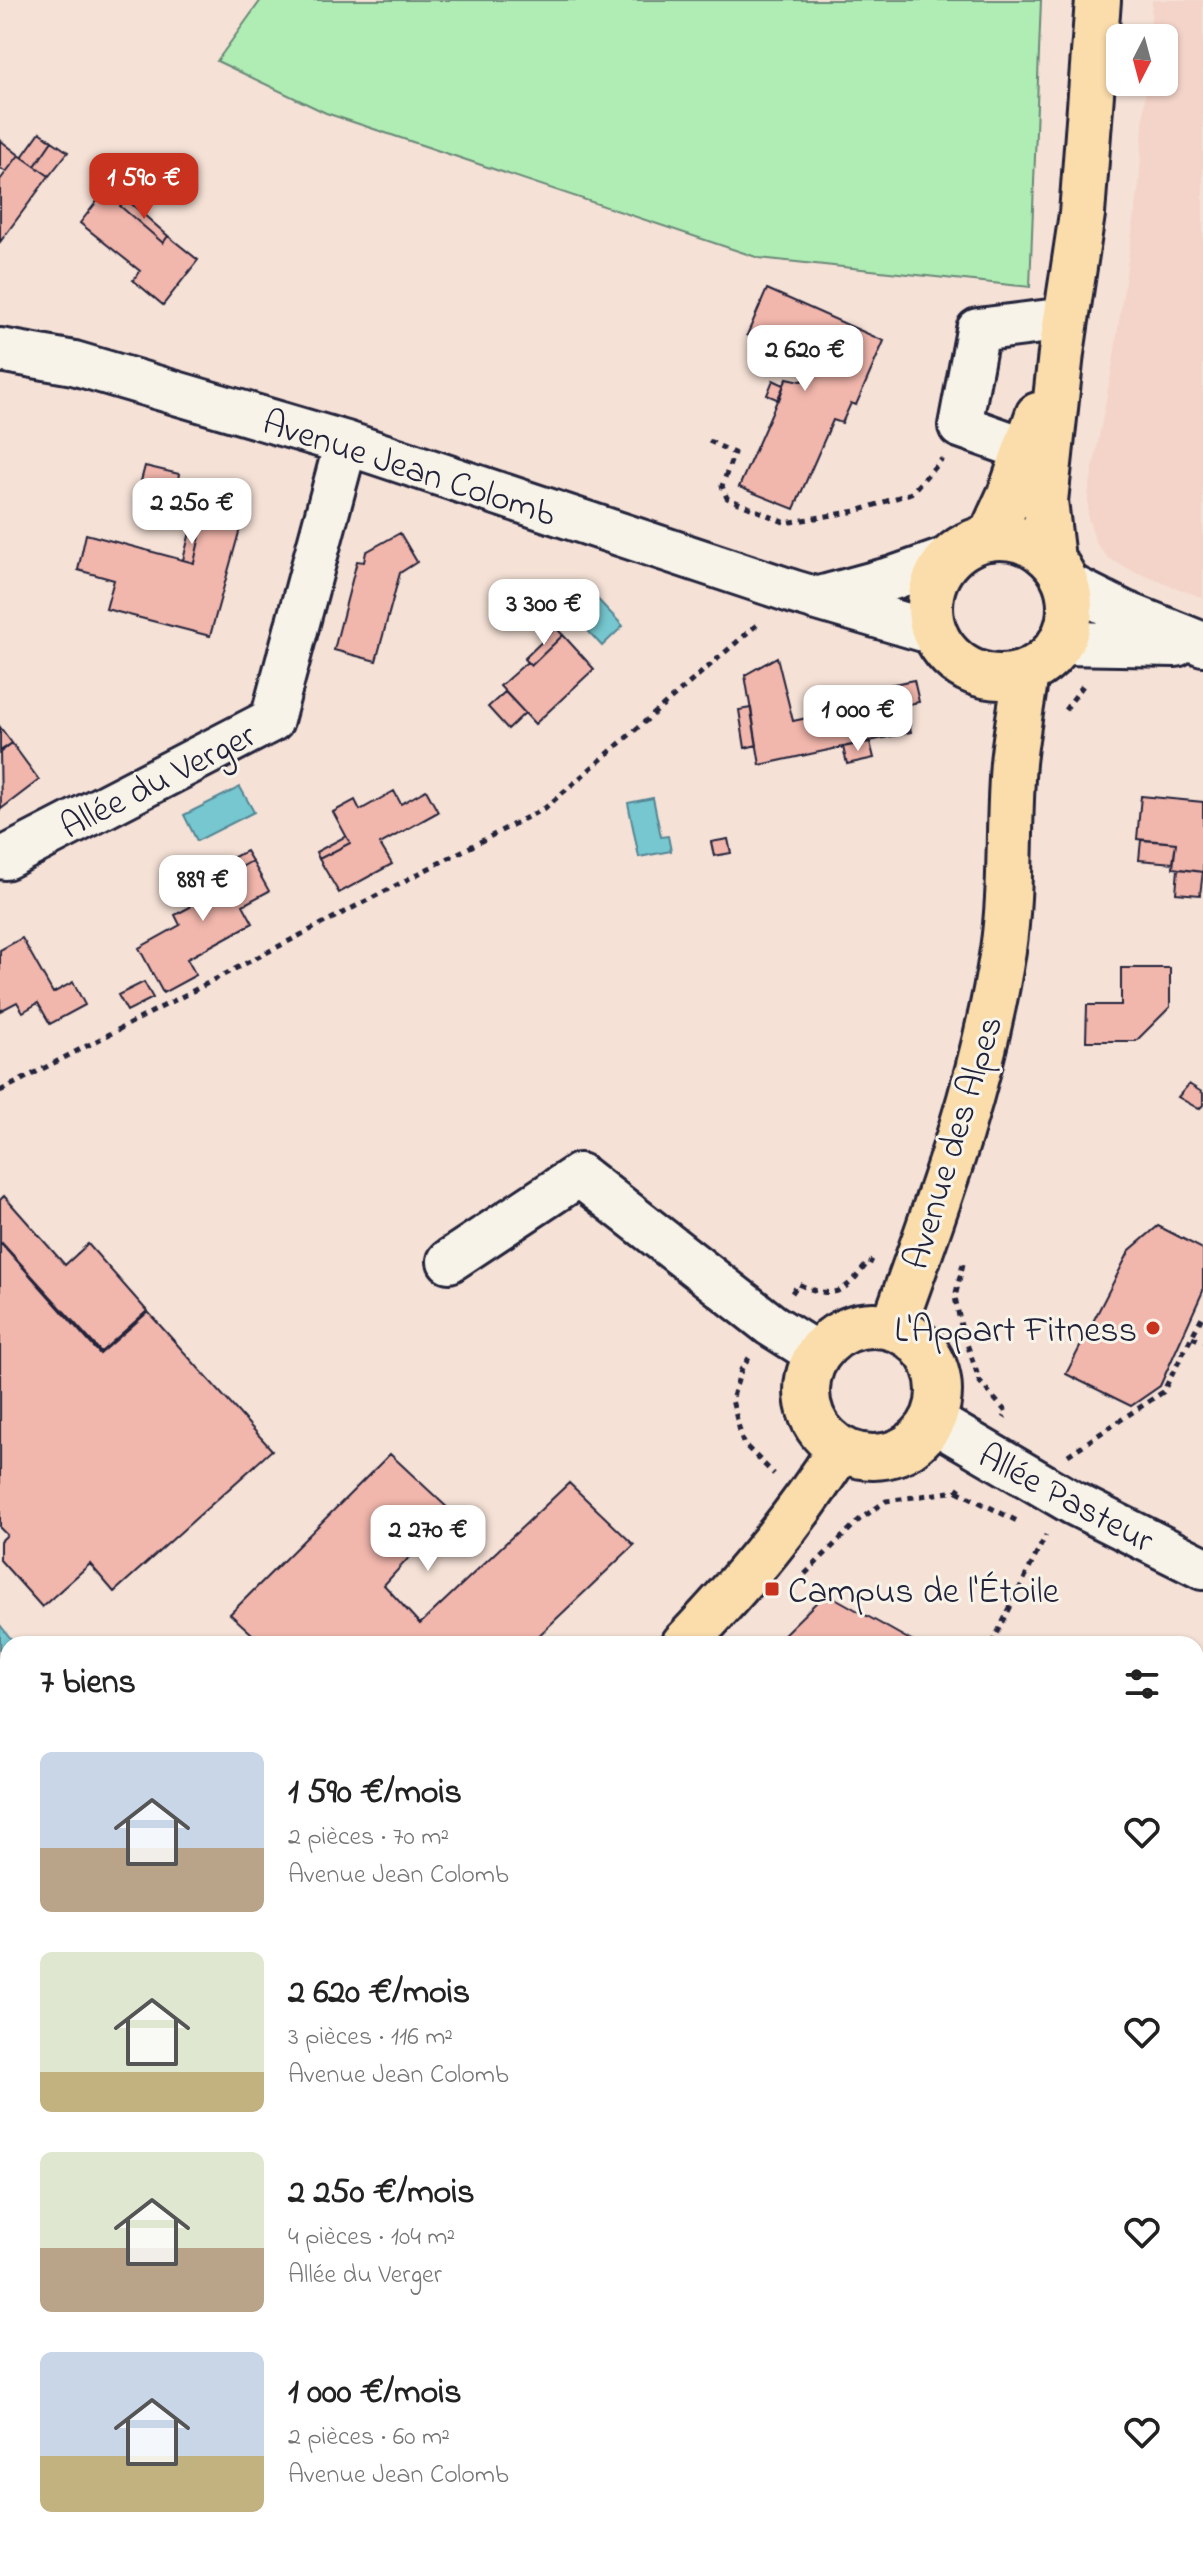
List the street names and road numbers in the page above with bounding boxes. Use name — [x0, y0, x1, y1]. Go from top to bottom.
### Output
street label: Avenue Jean Colomb — [255, 398, 562, 543]
street label: Allée du Verger — [52, 711, 267, 855]
street label: Avenue des Alpes — [892, 1010, 1019, 1277]
street label: Allée Pasteur — [968, 1432, 1163, 1569]

